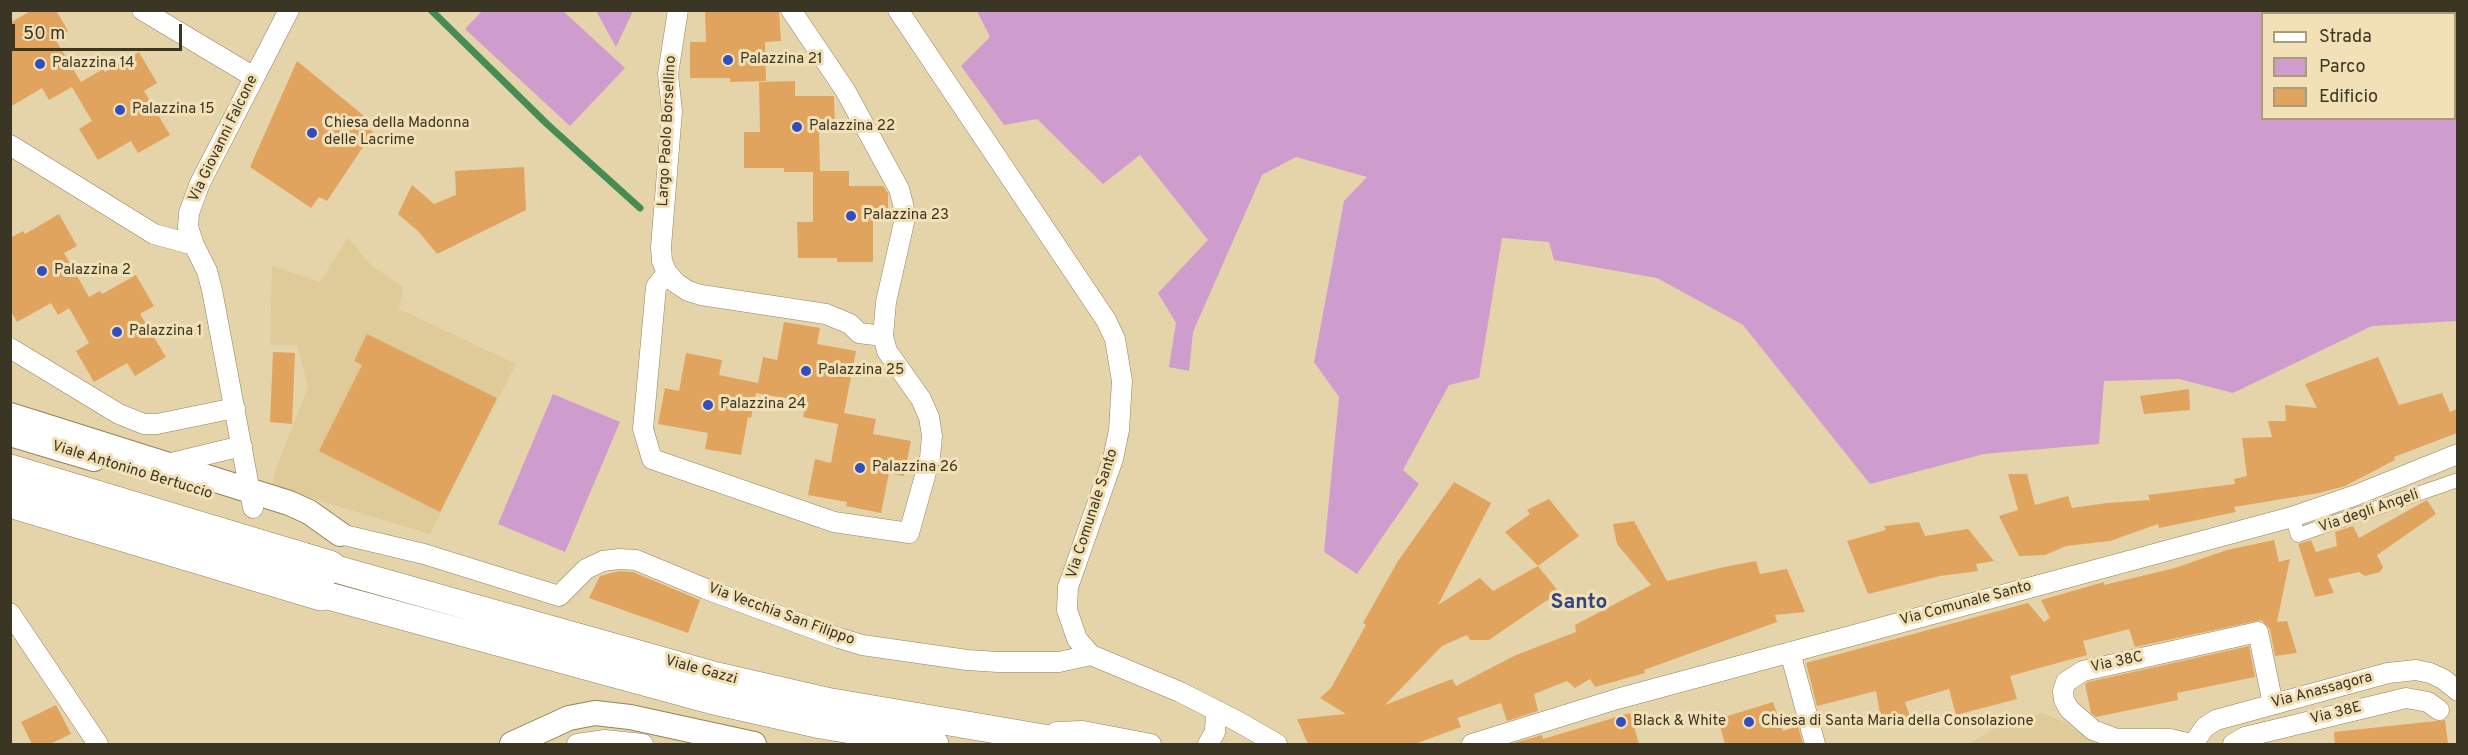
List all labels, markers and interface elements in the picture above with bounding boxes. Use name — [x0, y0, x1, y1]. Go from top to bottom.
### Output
scale bar — [15, 12, 184, 50]
legend — [2261, 12, 2456, 120]
text: 50 m — [23, 23, 65, 46]
text: Strada — [2319, 26, 2372, 49]
place label: Palazzina 21 — [740, 51, 823, 69]
marker: Palazzina 21 — [721, 53, 735, 67]
place label: Palazzina 14 — [52, 55, 134, 73]
street label: Largo Paolo Borsellino — [655, 55, 681, 207]
text: Parco — [2319, 56, 2365, 79]
marker: Palazzina 14 — [33, 57, 47, 71]
street label: Via Giovanni Falcone — [185, 73, 263, 205]
text: Edificio — [2319, 86, 2378, 109]
place label: Palazzina 15 — [132, 101, 215, 119]
marker: Palazzina 15 — [113, 103, 127, 117]
place label: Chiesa della Madonna delle Lacrime — [324, 115, 469, 150]
place label: Palazzina 22 — [809, 118, 895, 136]
marker: Palazzina 22 — [790, 120, 804, 134]
marker: Chiesa della Madonna delle Lacrime — [305, 126, 319, 140]
place label: Palazzina 23 — [863, 207, 949, 225]
marker: Palazzina 23 — [844, 209, 858, 223]
place label: Palazzina 2 — [54, 262, 131, 280]
marker: Palazzina 2 — [35, 264, 49, 278]
place label: Palazzina 1 — [129, 323, 202, 341]
marker: Palazzina 1 — [110, 325, 124, 339]
place label: Palazzina 25 — [818, 362, 904, 380]
marker: Palazzina 25 — [799, 364, 813, 378]
place label: Palazzina 24 — [720, 396, 806, 414]
marker: Palazzina 24 — [701, 398, 715, 412]
street label: Viale Antonino Bertuccio — [49, 438, 215, 504]
street label: Via Comunale Santo — [1064, 447, 1122, 581]
place label: Palazzina 26 — [872, 459, 958, 477]
marker: Palazzina 26 — [853, 461, 867, 475]
street label: Via degli Angeli — [2317, 486, 2421, 538]
street label: Via Comunale Santo — [1898, 578, 2034, 630]
street label: Via Vecchia San Filippo — [705, 580, 857, 650]
district label: Santo — [1551, 591, 1607, 617]
street label: Via 38C — [2089, 649, 2145, 677]
street label: Viale Gazzi — [663, 653, 739, 689]
street label: Via Anassagora — [2270, 669, 2374, 713]
street label: Via 38E — [2309, 699, 2363, 729]
place label: Black & White — [1633, 713, 1726, 731]
place label: Chiesa di Santa Maria della Consolazione — [1761, 713, 2034, 731]
marker: Black & White — [1614, 715, 1628, 729]
marker: Chiesa di Santa Maria della Consolazione — [1742, 715, 1756, 729]

